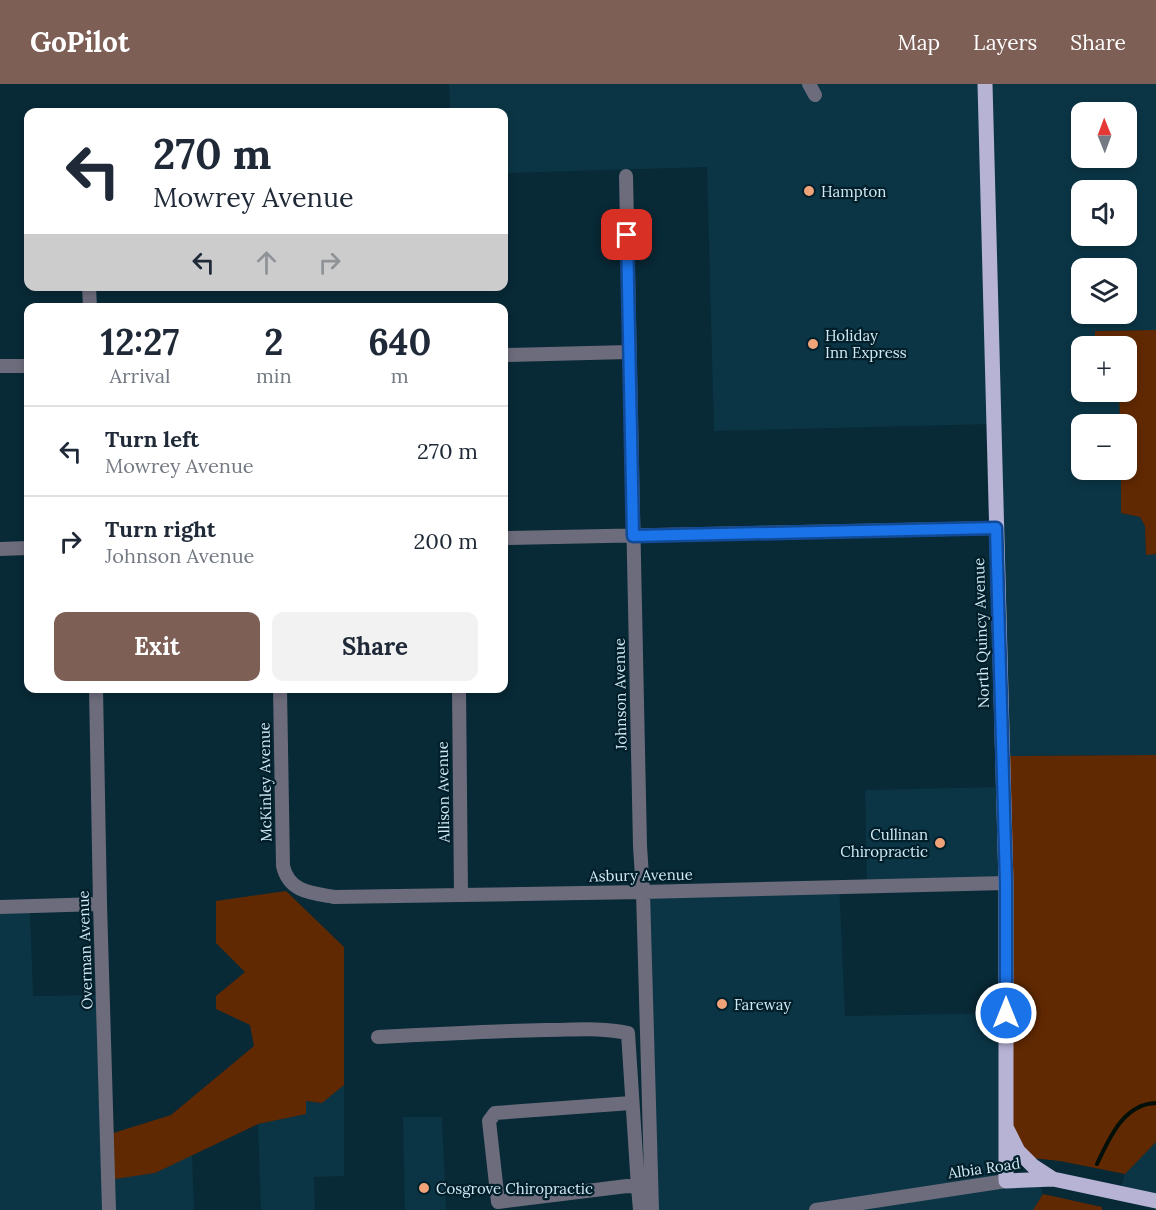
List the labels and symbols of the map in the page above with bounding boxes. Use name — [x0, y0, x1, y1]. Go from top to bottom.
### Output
north arrow — [1071, 102, 1137, 168]
place label: Hampton — [821, 182, 886, 201]
marker: Hampton — [802, 184, 816, 198]
pin — [601, 209, 652, 260]
place label: Holiday Inn Express — [825, 326, 907, 362]
marker: Holiday Inn Express — [806, 337, 820, 351]
street label: North Quincy Avenue — [969, 558, 993, 708]
street label: Johnson Avenue — [610, 638, 630, 751]
street label: McKinley Avenue — [254, 722, 276, 842]
street label: Allison Avenue — [433, 741, 453, 844]
place label: Cullinan Chiropractic — [840, 825, 928, 861]
marker: Cullinan Chiropractic — [933, 836, 947, 850]
street label: Asbury Avenue — [588, 865, 693, 885]
street label: Overman Avenue — [73, 890, 97, 1010]
position arrow — [974, 981, 1038, 1045]
place label: Fareway — [734, 995, 791, 1014]
marker: Fareway — [715, 997, 729, 1011]
street label: Albia Road — [946, 1154, 1021, 1183]
place label: Cosgrove Chiropractic — [436, 1179, 593, 1198]
marker: Cosgrove Chiropractic — [417, 1181, 431, 1195]

